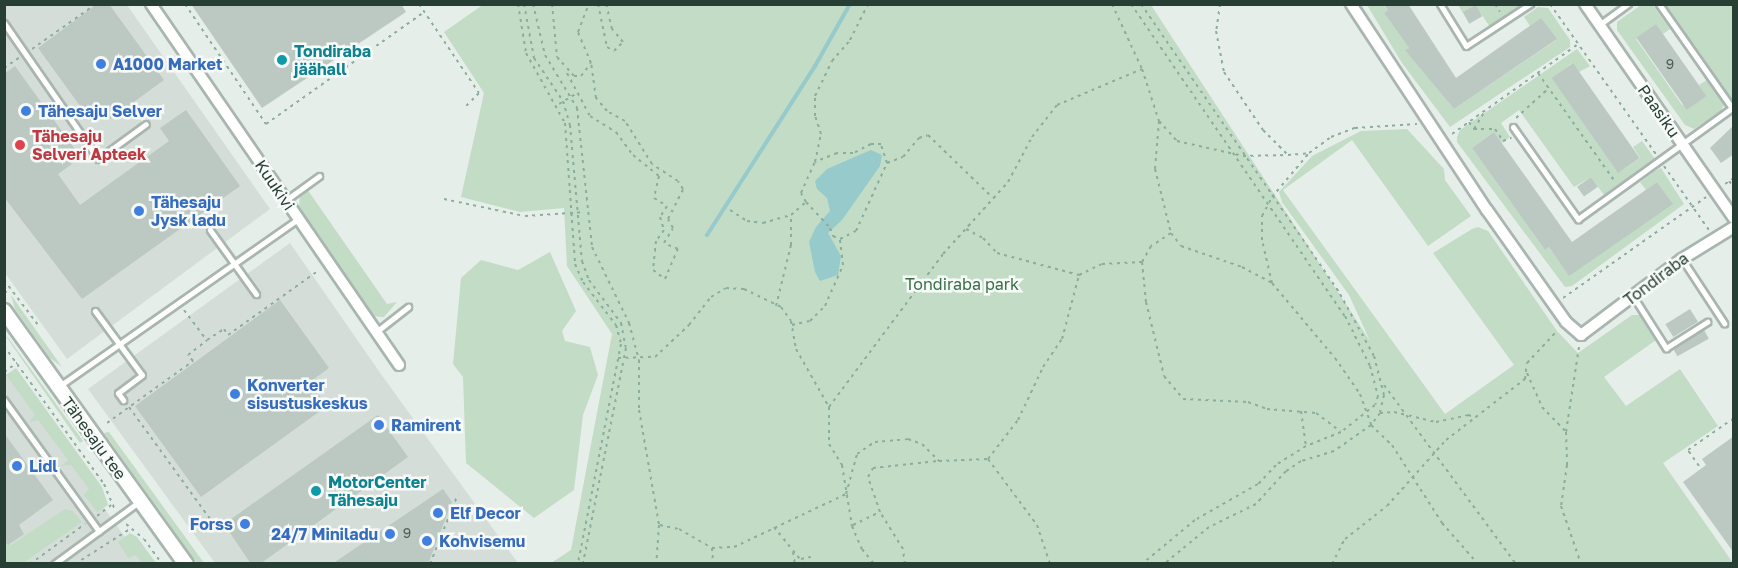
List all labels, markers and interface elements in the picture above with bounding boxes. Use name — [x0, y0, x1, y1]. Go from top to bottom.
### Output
place label: Tondiraba jäähall — [294, 41, 371, 79]
marker: Tondiraba jäähall — [275, 53, 289, 67]
place label: A1000 Market — [113, 54, 222, 74]
house number: 9 — [1666, 56, 1674, 72]
marker: A1000 Market — [94, 57, 108, 71]
street label: Paasiku — [1634, 81, 1684, 141]
place label: Tähesaju Selver — [38, 101, 162, 121]
marker: Tähesaju Selver — [19, 104, 33, 118]
place label: Tähesaju Selveri Apteek — [32, 126, 146, 164]
marker: Tähesaju Selveri Apteek — [13, 138, 27, 152]
street label: Kuukivi — [251, 156, 299, 214]
place label: Tähesaju Jysk ladu — [151, 192, 226, 230]
marker: Tähesaju Jysk ladu — [132, 204, 146, 218]
street label: Tondiraba — [1620, 248, 1692, 310]
park label: Tondiraba park — [905, 274, 1019, 294]
place label: Konverter sisustuskeskus — [247, 375, 368, 413]
marker: Konverter sisustuskeskus — [228, 387, 242, 401]
street label: Tähesaju tee — [58, 393, 130, 483]
place label: Ramirent — [391, 415, 461, 435]
marker: Ramirent — [372, 418, 386, 432]
place label: Lidl — [29, 456, 58, 476]
marker: Lidl — [10, 459, 24, 473]
place label: MotorCenter Tähesaju — [328, 472, 427, 510]
marker: MotorCenter Tähesaju — [309, 484, 323, 498]
place label: Elf Decor — [450, 503, 521, 523]
marker: Elf Decor — [431, 506, 445, 520]
place label: Forss — [190, 514, 233, 534]
marker: Forss — [238, 517, 252, 531]
place label: 24/7 Miniladu — [271, 524, 378, 544]
house number: 9 — [403, 525, 411, 541]
marker: 24/7 Miniladu — [383, 527, 397, 541]
place label: Kohvisemu — [439, 531, 525, 551]
marker: Kohvisemu — [420, 534, 434, 548]

